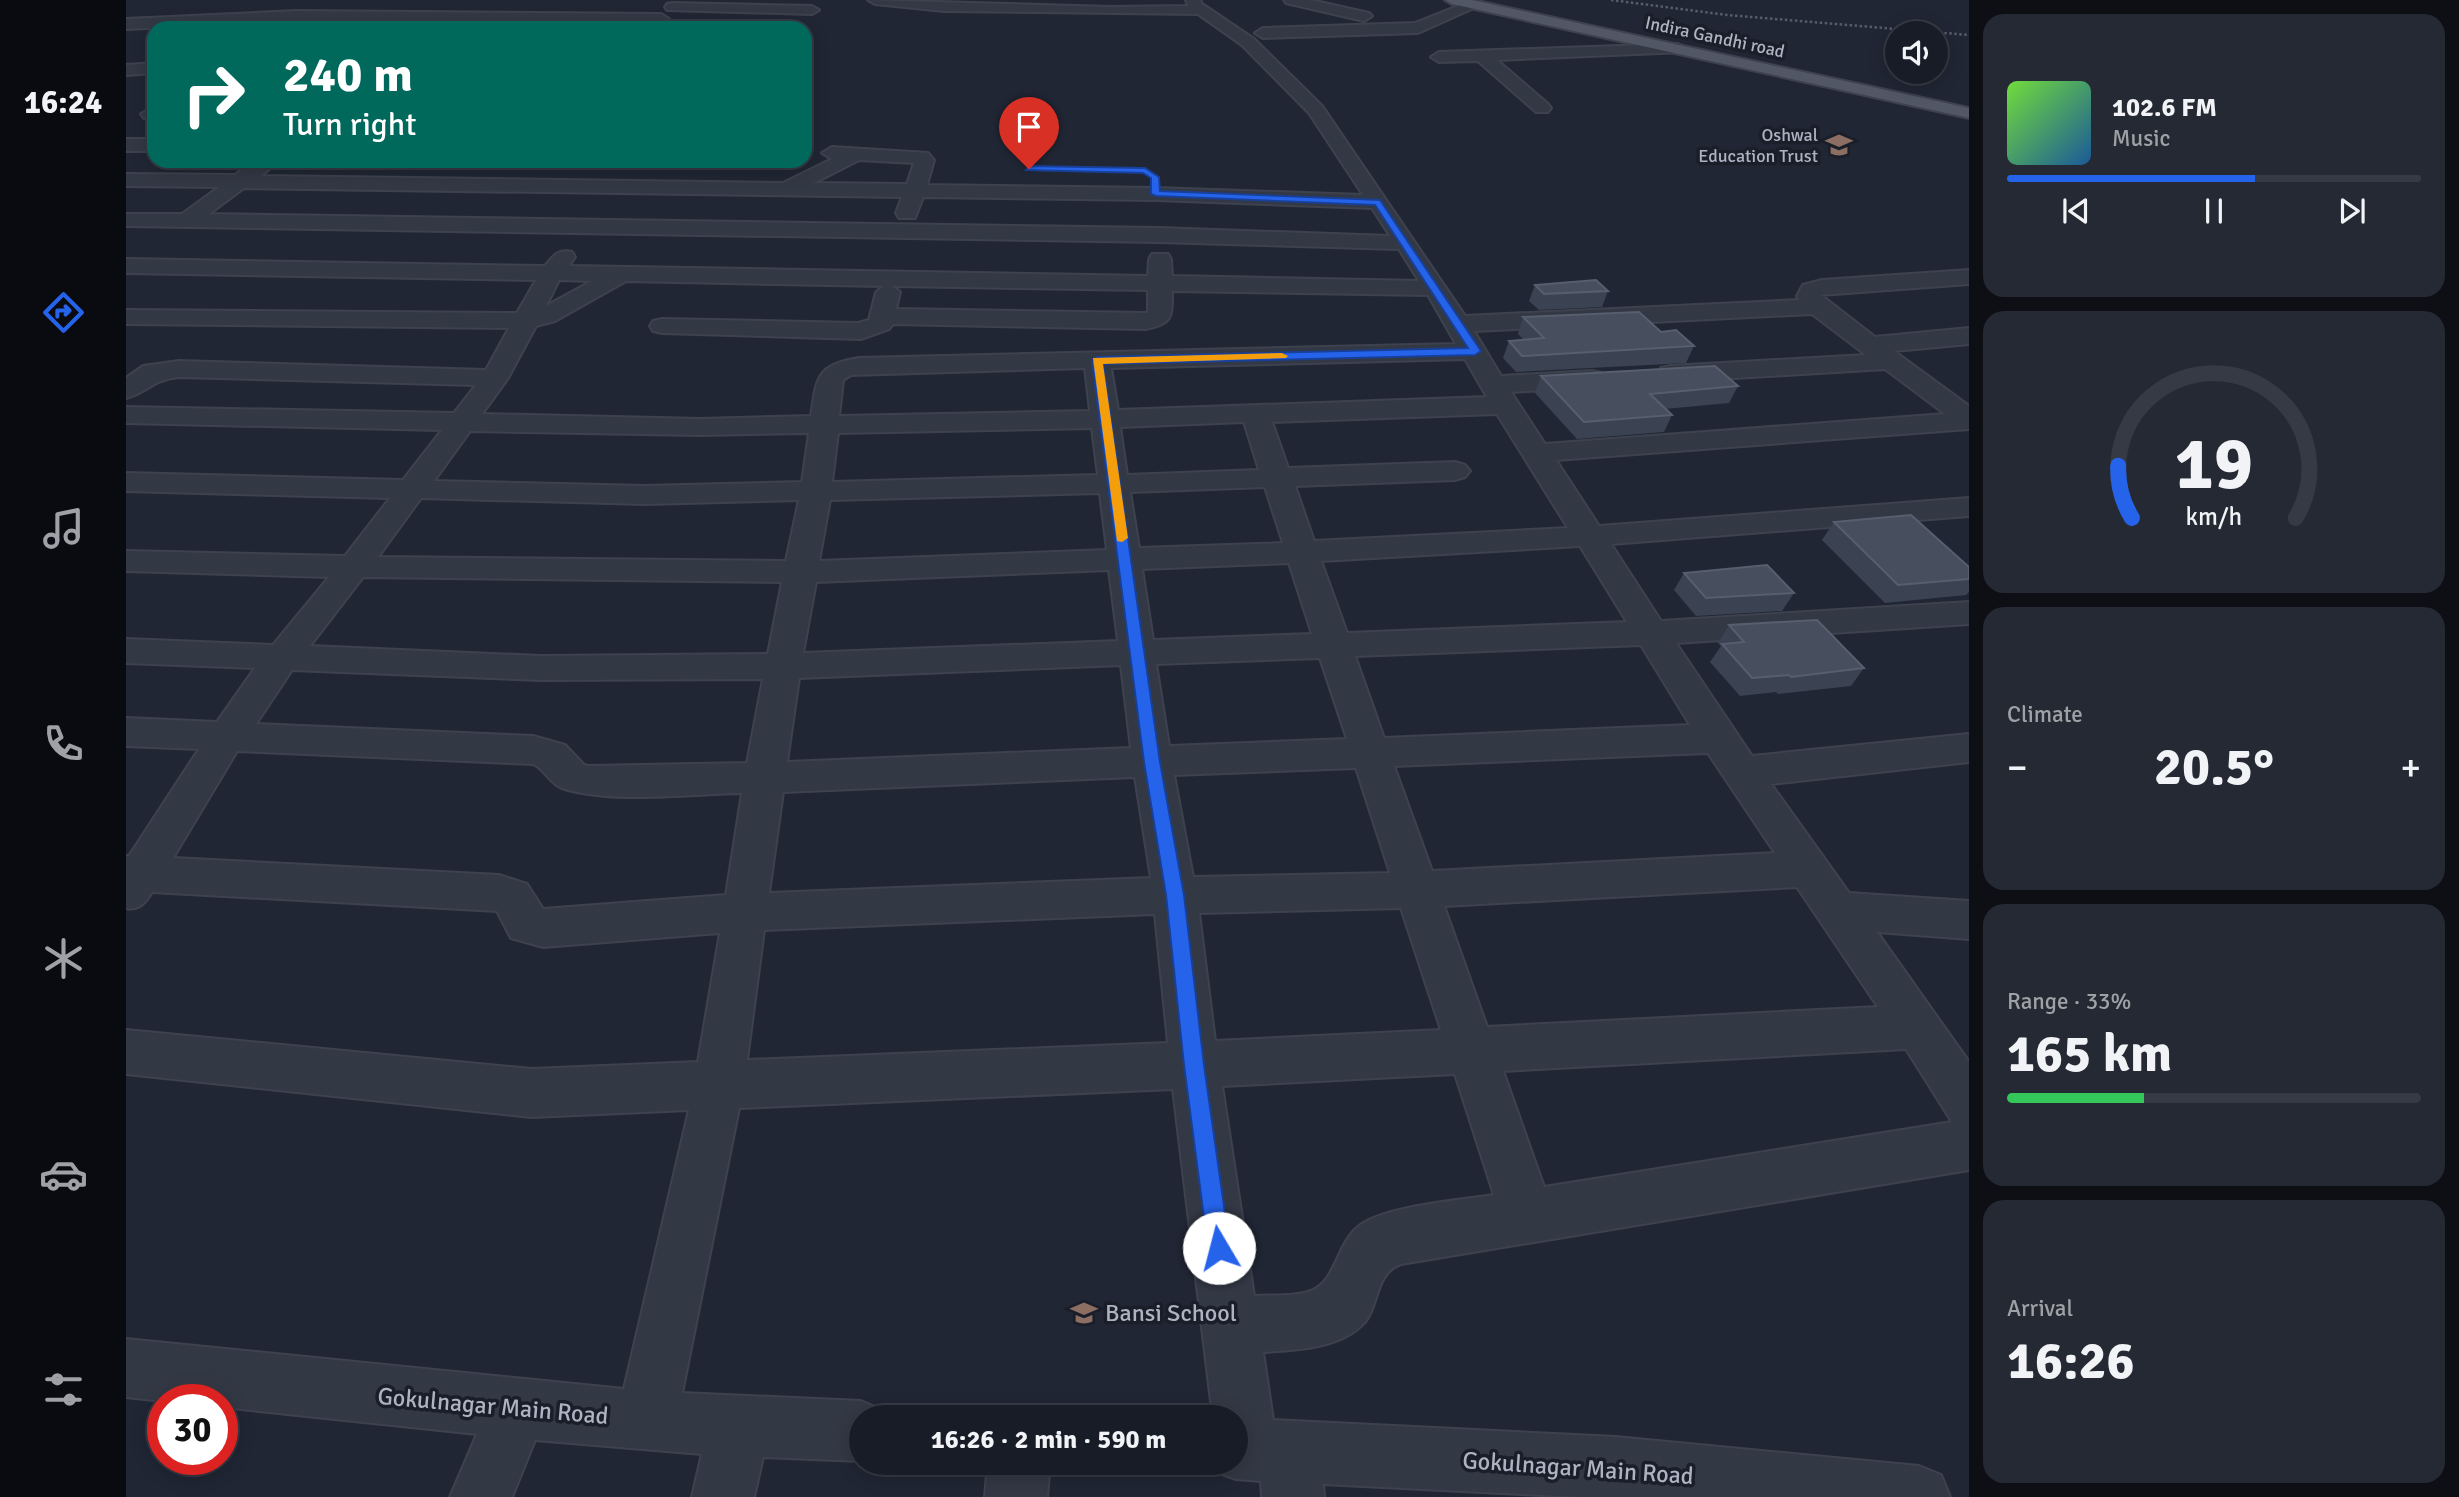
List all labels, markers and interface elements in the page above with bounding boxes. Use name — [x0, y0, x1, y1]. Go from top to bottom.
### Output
street label: Indira Gandhi road — [1643, 11, 1787, 63]
map controls — [1885, 21, 1948, 84]
button: sound — [1885, 21, 1948, 84]
text: 240 m — [283, 45, 413, 105]
icon: right — [168, 49, 259, 140]
text: 16:24 — [24, 83, 102, 122]
text: 102.6 FM — [2112, 92, 2217, 124]
pin — [999, 97, 1059, 169]
text: Turn right — [283, 105, 416, 144]
icon: arrive — [1010, 108, 1048, 146]
place label: Oshwal Education Trust — [1698, 124, 1818, 167]
text: Music — [2112, 124, 2170, 153]
school or university icon: Oshwal Education Trust — [1824, 130, 1854, 160]
icon: previous — [2057, 192, 2095, 230]
icon: pause — [2195, 192, 2233, 230]
icon: next — [2333, 192, 2371, 230]
icon: directions — [39, 288, 88, 337]
text: 19 — [2175, 420, 2253, 509]
text: km/h — [2186, 501, 2242, 532]
icon: music — [39, 504, 88, 553]
text: Climate — [2007, 700, 2083, 729]
icon: phone — [39, 719, 88, 768]
text: 20.5° — [2154, 735, 2274, 799]
text: − — [2007, 744, 2028, 791]
text: + — [2400, 744, 2421, 791]
icon: climate — [39, 934, 88, 983]
text: Range · 33% — [2007, 987, 2131, 1016]
text: 165 km — [2007, 1022, 2172, 1086]
icon: car — [39, 1150, 88, 1199]
position arrow — [1182, 1211, 1256, 1285]
text: Arrival — [2007, 1294, 2073, 1323]
school or university icon: Bansi School — [1069, 1298, 1099, 1328]
place label: Bansi School — [1105, 1298, 1237, 1328]
text: 16:26 — [2007, 1329, 2135, 1393]
icon: filters — [39, 1365, 88, 1414]
street label: Gokulnagar Main Road — [376, 1381, 610, 1431]
speed limit sign: 30 — [147, 1384, 238, 1475]
text: 16:26 · 2 min · 590 m — [931, 1424, 1166, 1456]
street label: Gokulnagar Main Road — [1461, 1445, 1695, 1491]

